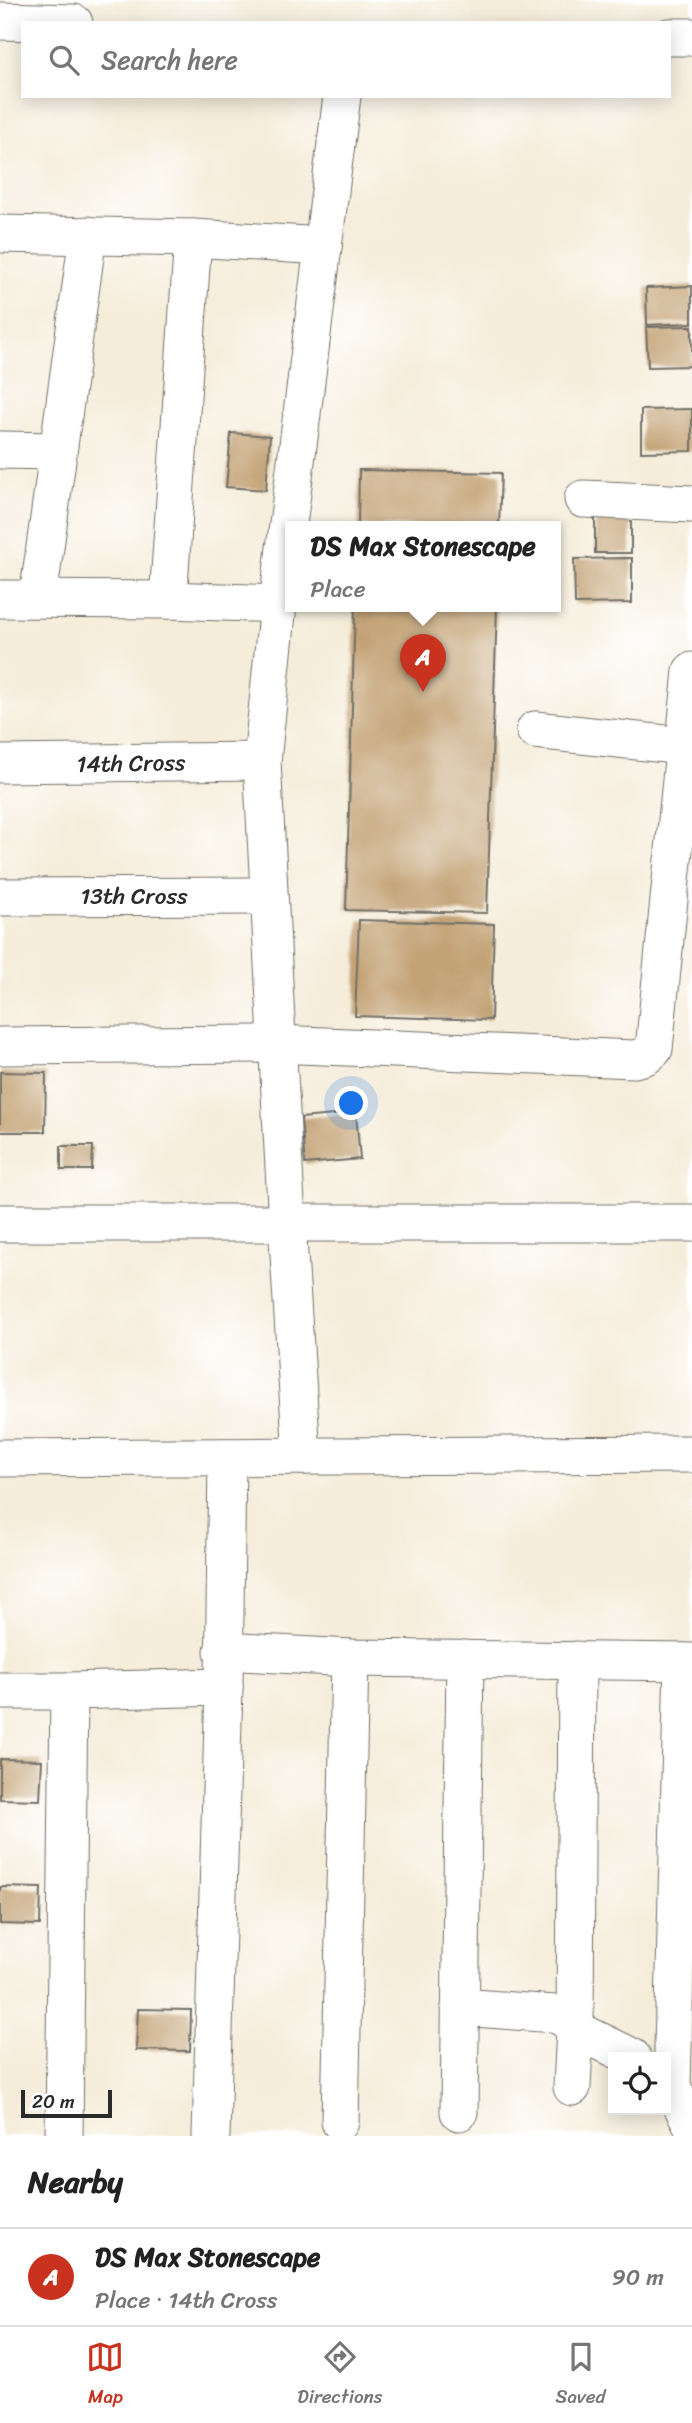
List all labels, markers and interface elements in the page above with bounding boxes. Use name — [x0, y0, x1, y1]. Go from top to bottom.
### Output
search box — [21, 21, 671, 98]
text: Search here — [101, 37, 238, 83]
icon: search — [45, 41, 83, 79]
popup — [285, 521, 561, 612]
text: DS Max Stonescape — [310, 523, 536, 569]
text: Place — [310, 569, 366, 610]
pin: A — [400, 634, 446, 692]
street label: 14th Cross — [76, 742, 186, 785]
street label: 13th Cross — [80, 876, 188, 917]
your location — [334, 1086, 368, 1120]
map controls — [608, 2052, 671, 2115]
button: locate — [608, 2052, 671, 2115]
text: 20 m — [32, 2085, 75, 2118]
scale bar — [21, 2087, 112, 2119]
text: Nearby — [28, 2155, 123, 2209]
text: DS Max Stonescape — [95, 2234, 320, 2280]
text: A — [43, 2257, 59, 2298]
text: 90 m — [612, 2257, 664, 2298]
text: Place · 14th Cross — [95, 2280, 277, 2321]
tab: Map — [86, 2338, 124, 2413]
tab: Directions — [297, 2338, 383, 2413]
tab: Saved — [555, 2338, 606, 2413]

